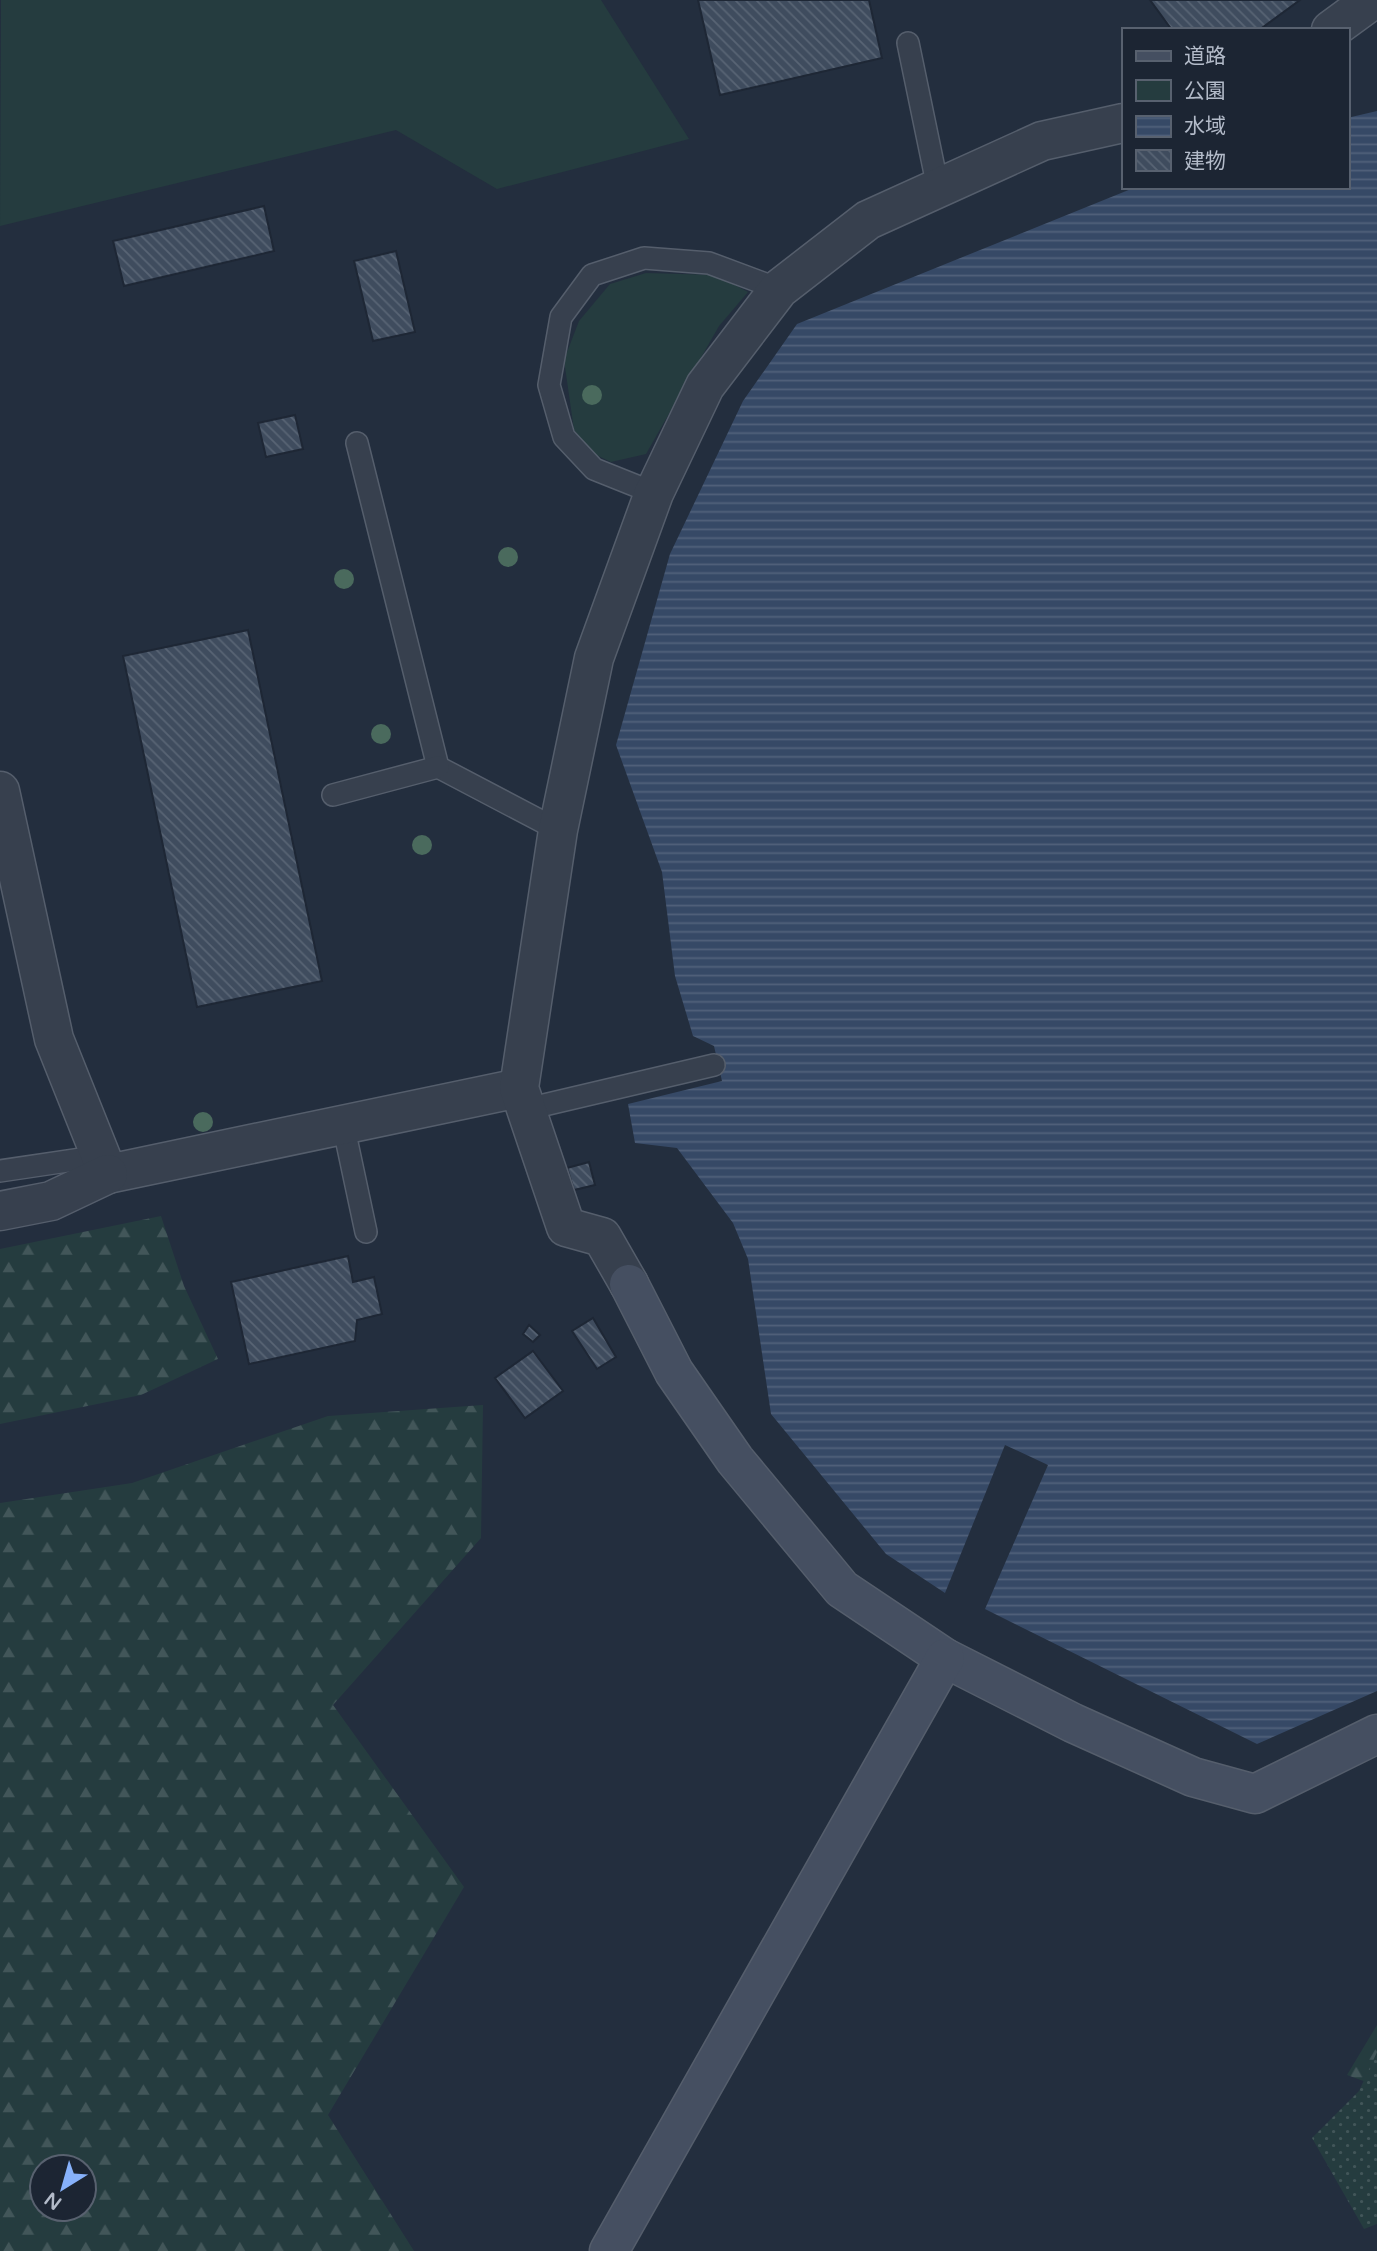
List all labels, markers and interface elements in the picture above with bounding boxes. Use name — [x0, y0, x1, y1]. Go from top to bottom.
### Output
legend — [1122, 28, 1349, 189]
text: 道路 — [1184, 44, 1226, 69]
text: 公園 — [1184, 79, 1226, 104]
text: 水域 — [1184, 114, 1226, 139]
text: 建物 — [1184, 149, 1226, 174]
north arrow — [28, 2153, 98, 2223]
text: N — [41, 2187, 66, 2214]

